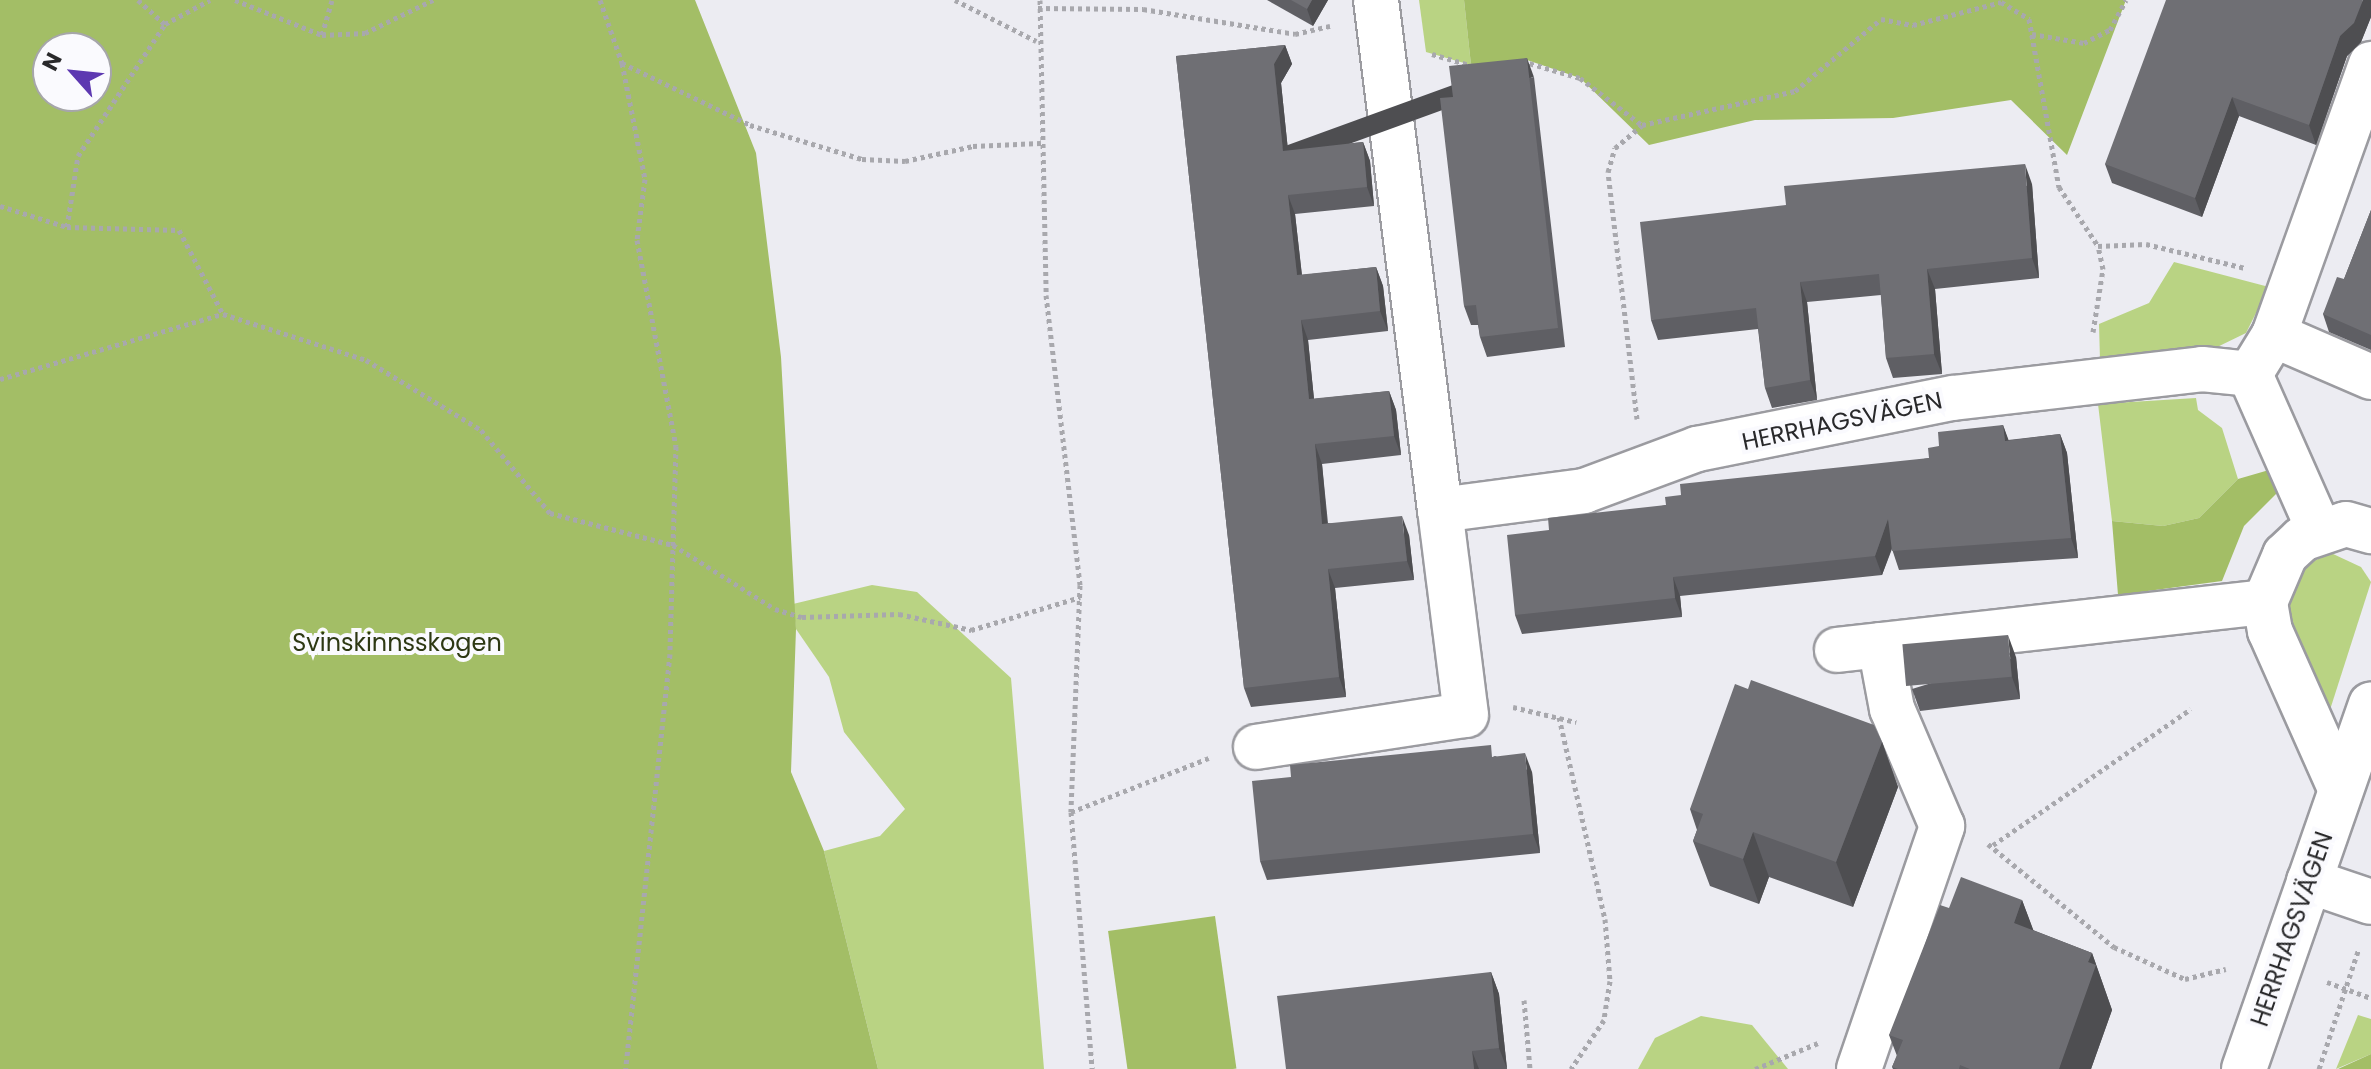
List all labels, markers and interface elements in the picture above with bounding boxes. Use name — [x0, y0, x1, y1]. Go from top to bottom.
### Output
north arrow — [32, 32, 112, 112]
text: N — [34, 47, 70, 76]
street label: HERRHAGSVÄGEN — [1739, 386, 1945, 456]
park label: Svinskinnsskogen — [292, 629, 502, 657]
street label: HERRHAGSVÄGEN — [2245, 828, 2339, 1030]

